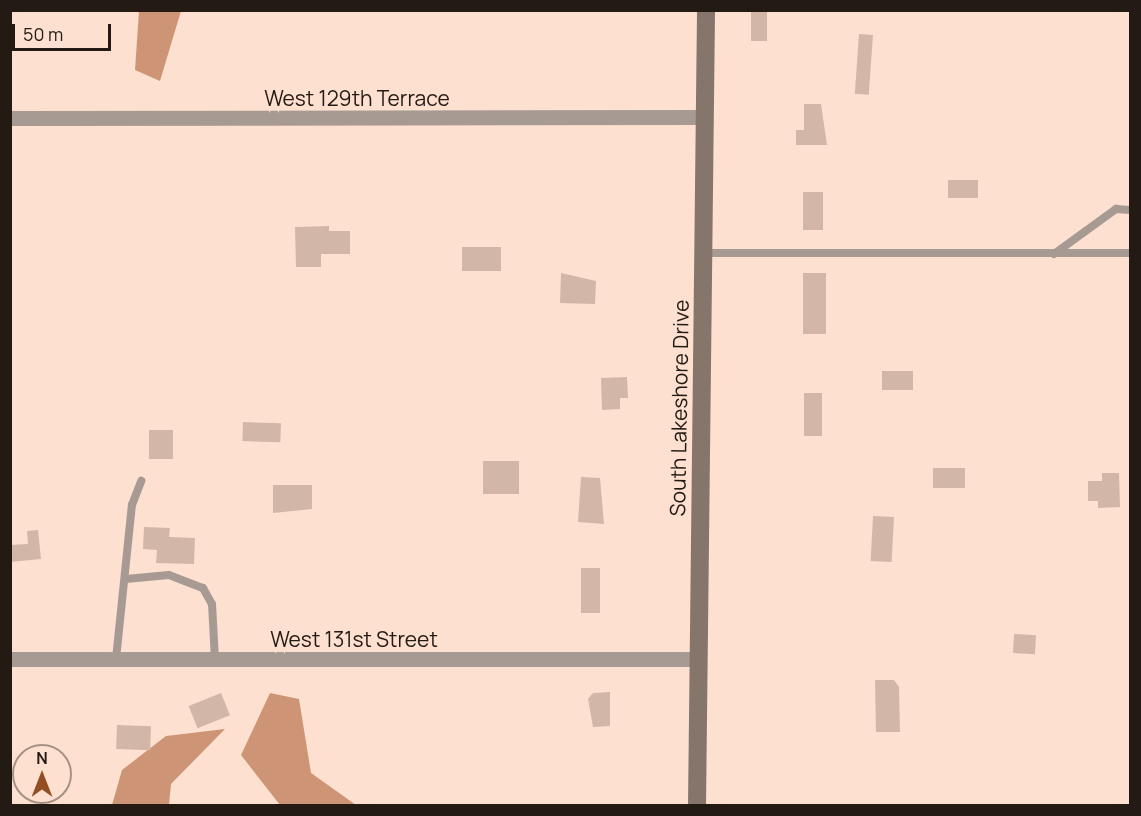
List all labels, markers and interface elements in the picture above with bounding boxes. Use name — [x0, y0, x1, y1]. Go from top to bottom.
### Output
scale bar — [15, 12, 114, 50]
text: 50 m — [23, 22, 63, 46]
street label: West 129th Terrace — [264, 85, 450, 111]
street label: South Lakeshore Drive — [665, 299, 693, 517]
street label: West 131st Street — [270, 626, 438, 652]
north arrow — [12, 744, 72, 804]
text: N — [36, 747, 48, 769]

